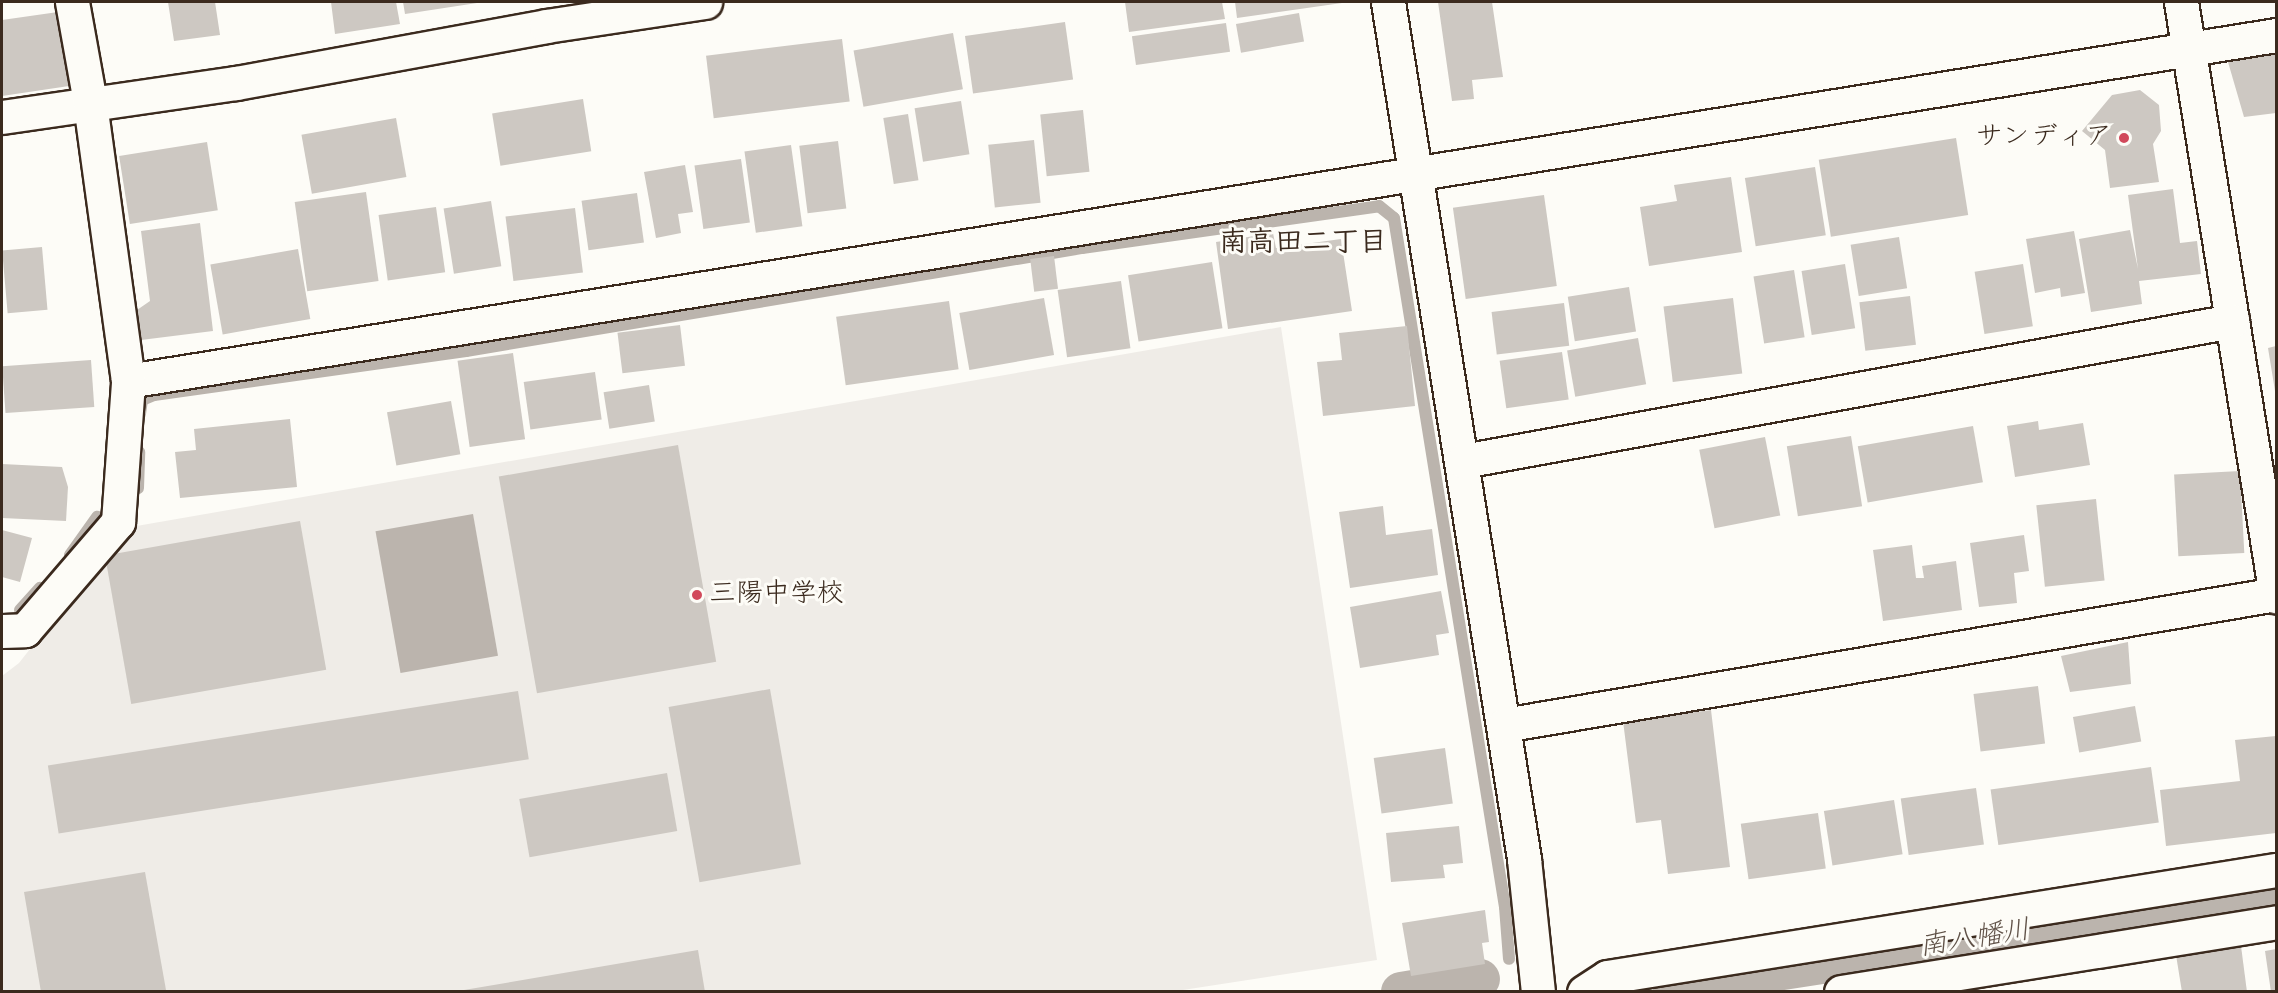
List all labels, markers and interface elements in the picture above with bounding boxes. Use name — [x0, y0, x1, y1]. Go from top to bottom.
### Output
place label: サンディア — [1977, 122, 2112, 154]
marker: サンディア — [2117, 131, 2131, 145]
district label: 南高田二丁目 — [1219, 227, 1387, 261]
place label: 三陽中学校 — [709, 579, 844, 611]
marker: 三陽中学校 — [690, 588, 704, 602]
water label: 南八幡川 — [1917, 915, 2033, 965]

